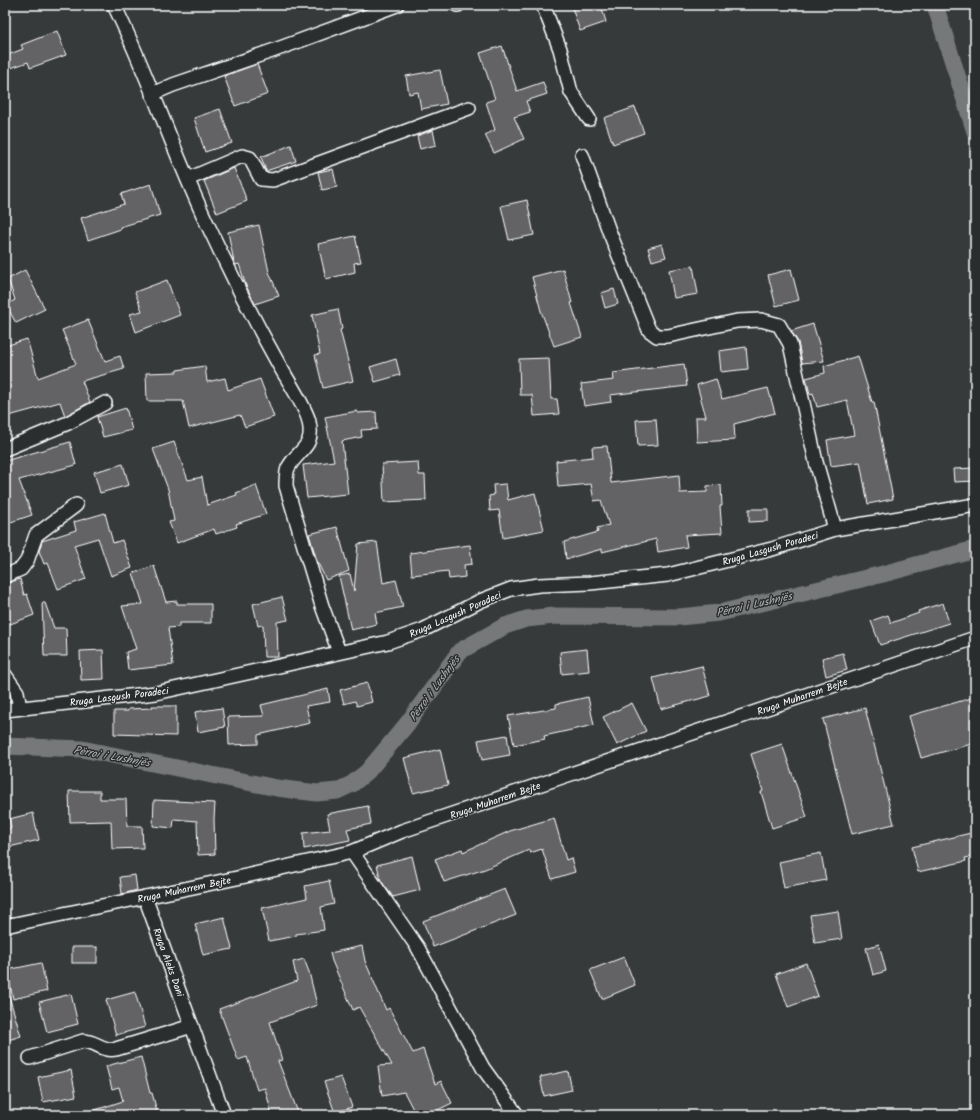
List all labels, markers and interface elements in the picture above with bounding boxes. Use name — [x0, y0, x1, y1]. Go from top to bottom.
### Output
street label: Rruga Lasgush Poradeci — [720, 527, 821, 570]
street label: Rruga Lasgush Poradeci — [407, 587, 505, 642]
water label: Përroi i Lushnjës — [715, 587, 795, 622]
water label: Përroi i Lushnjës — [405, 651, 466, 725]
street label: Rruga Muharrem Bejte — [755, 674, 850, 720]
street label: Rruga Lasgush Poradeci — [69, 683, 170, 711]
water label: Përroi i Lushnjës — [72, 741, 153, 773]
street label: Rruga Muharrem Bejte — [448, 778, 543, 824]
street label: Rruga Muharrem Bejte — [136, 872, 233, 908]
street label: Rruga Aleks Dani — [148, 926, 188, 1000]

